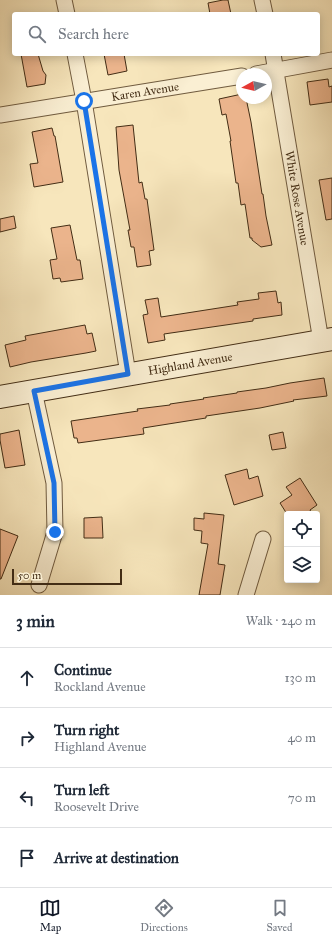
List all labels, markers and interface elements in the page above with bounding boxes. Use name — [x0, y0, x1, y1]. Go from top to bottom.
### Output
search box — [12, 12, 320, 56]
icon: search — [26, 23, 48, 45]
text: Search here — [58, 25, 129, 43]
north arrow — [236, 68, 272, 104]
street label: Karen Avenue — [110, 79, 180, 104]
route start — [75, 92, 93, 110]
street label: White Rose Avenue — [282, 150, 312, 246]
street label: Highland Avenue — [147, 350, 233, 378]
map controls — [284, 511, 320, 583]
button: locate — [284, 511, 320, 547]
route end — [46, 523, 64, 541]
button: layers — [284, 547, 320, 583]
scale bar — [12, 567, 122, 586]
text: 50 m — [18, 569, 41, 582]
text: 3 min — [16, 611, 55, 632]
text: Walk · 240 m — [246, 613, 316, 629]
text: Continue — [54, 661, 112, 679]
icon: ahead — [16, 667, 38, 689]
text: 130 m — [284, 670, 316, 686]
text: Rockland Avenue — [54, 679, 146, 695]
text: Turn right — [54, 721, 119, 739]
icon: right — [16, 727, 38, 749]
text: 40 m — [287, 730, 316, 746]
text: Highland Avenue — [54, 739, 147, 755]
text: Turn left — [54, 781, 110, 799]
icon: left — [16, 787, 38, 809]
text: 70 m — [288, 790, 316, 806]
text: Roosevelt Drive — [54, 799, 139, 815]
icon: arrive — [16, 847, 38, 869]
text: Arrive at destination — [54, 849, 179, 867]
tab: Map — [39, 897, 61, 934]
tab: Directions — [140, 897, 188, 934]
tab: Saved — [266, 897, 293, 934]

